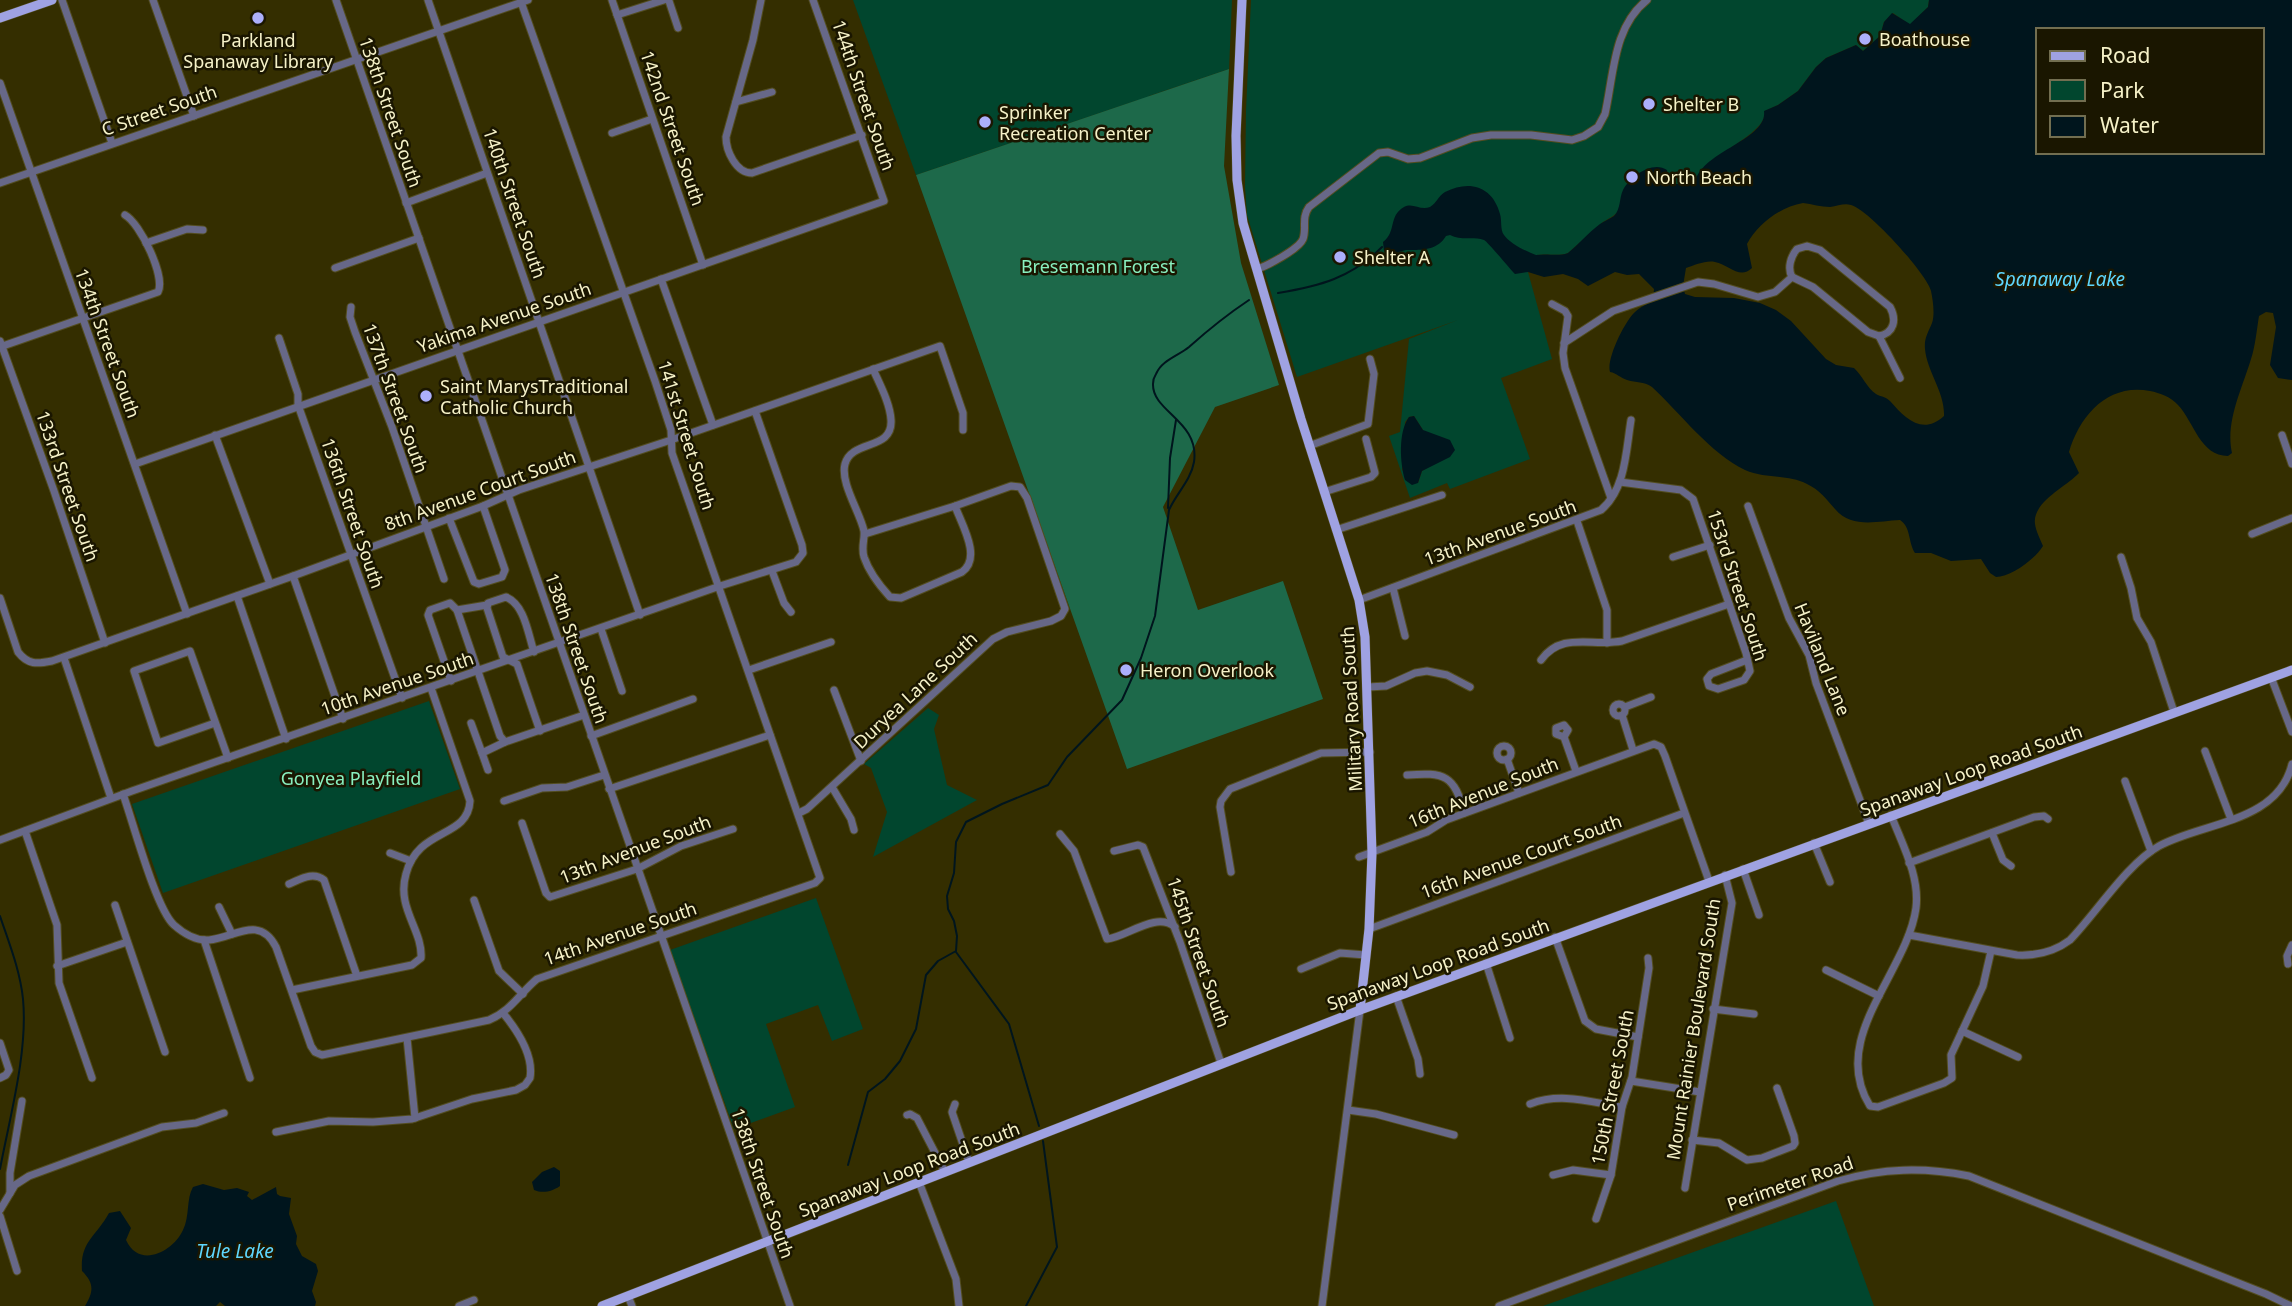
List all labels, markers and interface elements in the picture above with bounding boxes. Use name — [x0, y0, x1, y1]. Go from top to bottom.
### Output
marker: Parkland Spanaway Library — [250, 10, 266, 26]
street label: 144th Street South — [827, 17, 901, 173]
place label: Boathouse — [1879, 27, 1970, 51]
place label: Parkland Spanaway Library — [183, 28, 333, 73]
legend — [2036, 28, 2264, 154]
marker: Boathouse — [1857, 31, 1873, 47]
street label: 138th Street South — [354, 34, 428, 190]
text: Road — [2100, 41, 2150, 69]
street label: 142nd Street South — [635, 47, 711, 209]
text: Park — [2100, 76, 2145, 104]
street label: C Street South — [98, 79, 220, 141]
place label: Shelter B — [1663, 92, 1739, 116]
marker: Shelter B — [1641, 96, 1657, 112]
place label: Sprinker Recreation Center — [999, 100, 1151, 145]
text: Water — [2100, 111, 2159, 139]
marker: Sprinker Recreation Center — [977, 114, 993, 130]
street label: 140th Street South — [478, 125, 552, 281]
place label: North Beach — [1646, 165, 1752, 189]
marker: North Beach — [1624, 169, 1640, 185]
place label: Shelter A — [1354, 245, 1431, 269]
marker: Shelter A — [1332, 249, 1348, 265]
park label: Bresemann Forest — [1021, 254, 1176, 278]
street label: 134th Street South — [70, 265, 146, 421]
water label: Spanaway Lake — [1995, 266, 2125, 292]
street label: Yakima Avenue South — [414, 276, 594, 358]
street label: 137th Street South — [358, 320, 434, 476]
street label: 141st Street South — [653, 357, 721, 513]
place label: Saint MarysTraditional Catholic Church — [440, 374, 628, 419]
marker: Saint MarysTraditional Catholic Church — [418, 388, 434, 404]
street label: 133rd Street South — [31, 407, 105, 565]
street label: 136th Street South — [316, 435, 390, 591]
street label: 8th Avenue Court South — [381, 444, 579, 536]
street label: 13th Avenue South — [1421, 493, 1579, 571]
street label: 153rd Street South — [1702, 506, 1774, 664]
street label: 138th Street South — [540, 570, 614, 726]
street label: Haviland Lane — [1789, 599, 1857, 719]
street label: Duryea Lane South — [848, 626, 982, 754]
street label: Military Road South — [1335, 626, 1367, 792]
street label: 10th Avenue South — [317, 646, 477, 720]
place label: Heron Overlook — [1140, 658, 1274, 682]
marker: Heron Overlook — [1118, 662, 1134, 678]
street label: Spanaway Loop Road South — [1857, 719, 2085, 821]
street label: 16th Avenue South — [1404, 751, 1562, 833]
park label: Gonyea Playfield — [281, 766, 421, 790]
street label: 16th Avenue Court South — [1417, 808, 1625, 904]
street label: 13th Avenue South — [556, 809, 714, 889]
street label: 145th Street South — [1162, 874, 1236, 1030]
street label: 14th Avenue South — [540, 896, 700, 970]
street label: Mount Rainier Boulevard South — [1660, 897, 1726, 1161]
street label: Spanaway Loop Road South — [1324, 913, 1552, 1015]
street label: 150th Street South — [1585, 1007, 1639, 1167]
street label: 138th Street South — [726, 1105, 800, 1261]
street label: Spanaway Loop Road South — [795, 1116, 1023, 1222]
street label: Perimeter Road — [1724, 1150, 1856, 1216]
water label: Tule Lake — [196, 1238, 274, 1264]

